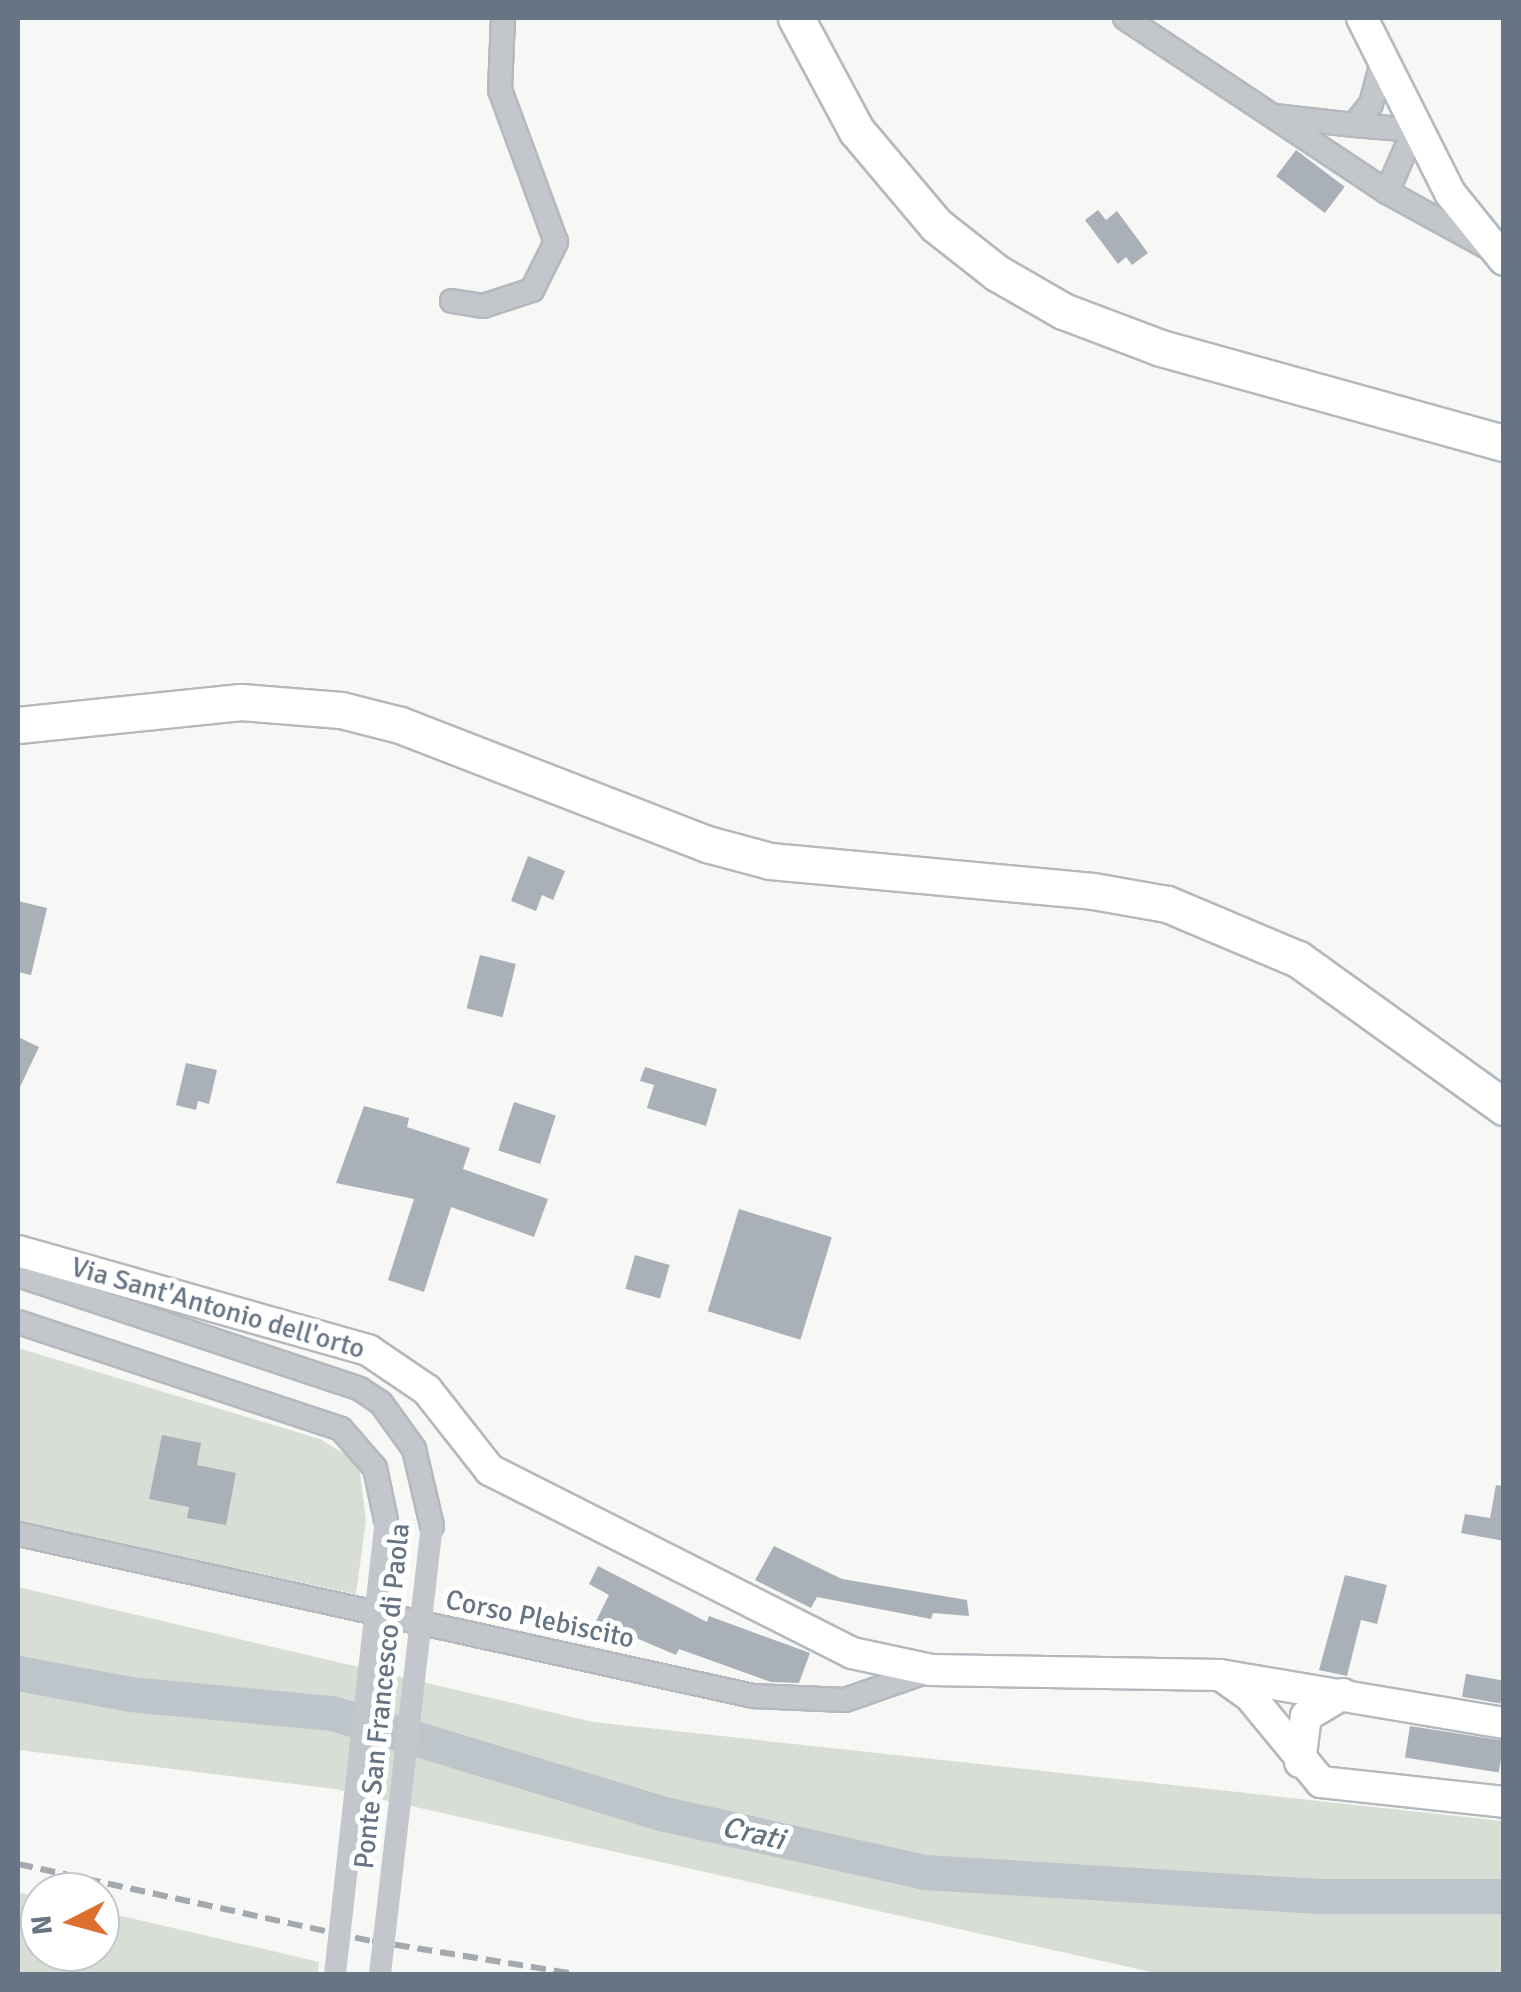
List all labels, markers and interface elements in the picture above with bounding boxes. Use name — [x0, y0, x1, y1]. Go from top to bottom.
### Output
street label: Via Sant'Antonio dell'orto — [67, 1250, 369, 1366]
street label: Ponte San Francesco di Paola — [347, 1522, 417, 1870]
street label: Corso Plebiscito — [443, 1583, 637, 1655]
water label: Crati — [718, 1809, 788, 1859]
north arrow — [20, 1872, 120, 1972]
text: N — [24, 1913, 60, 1936]

